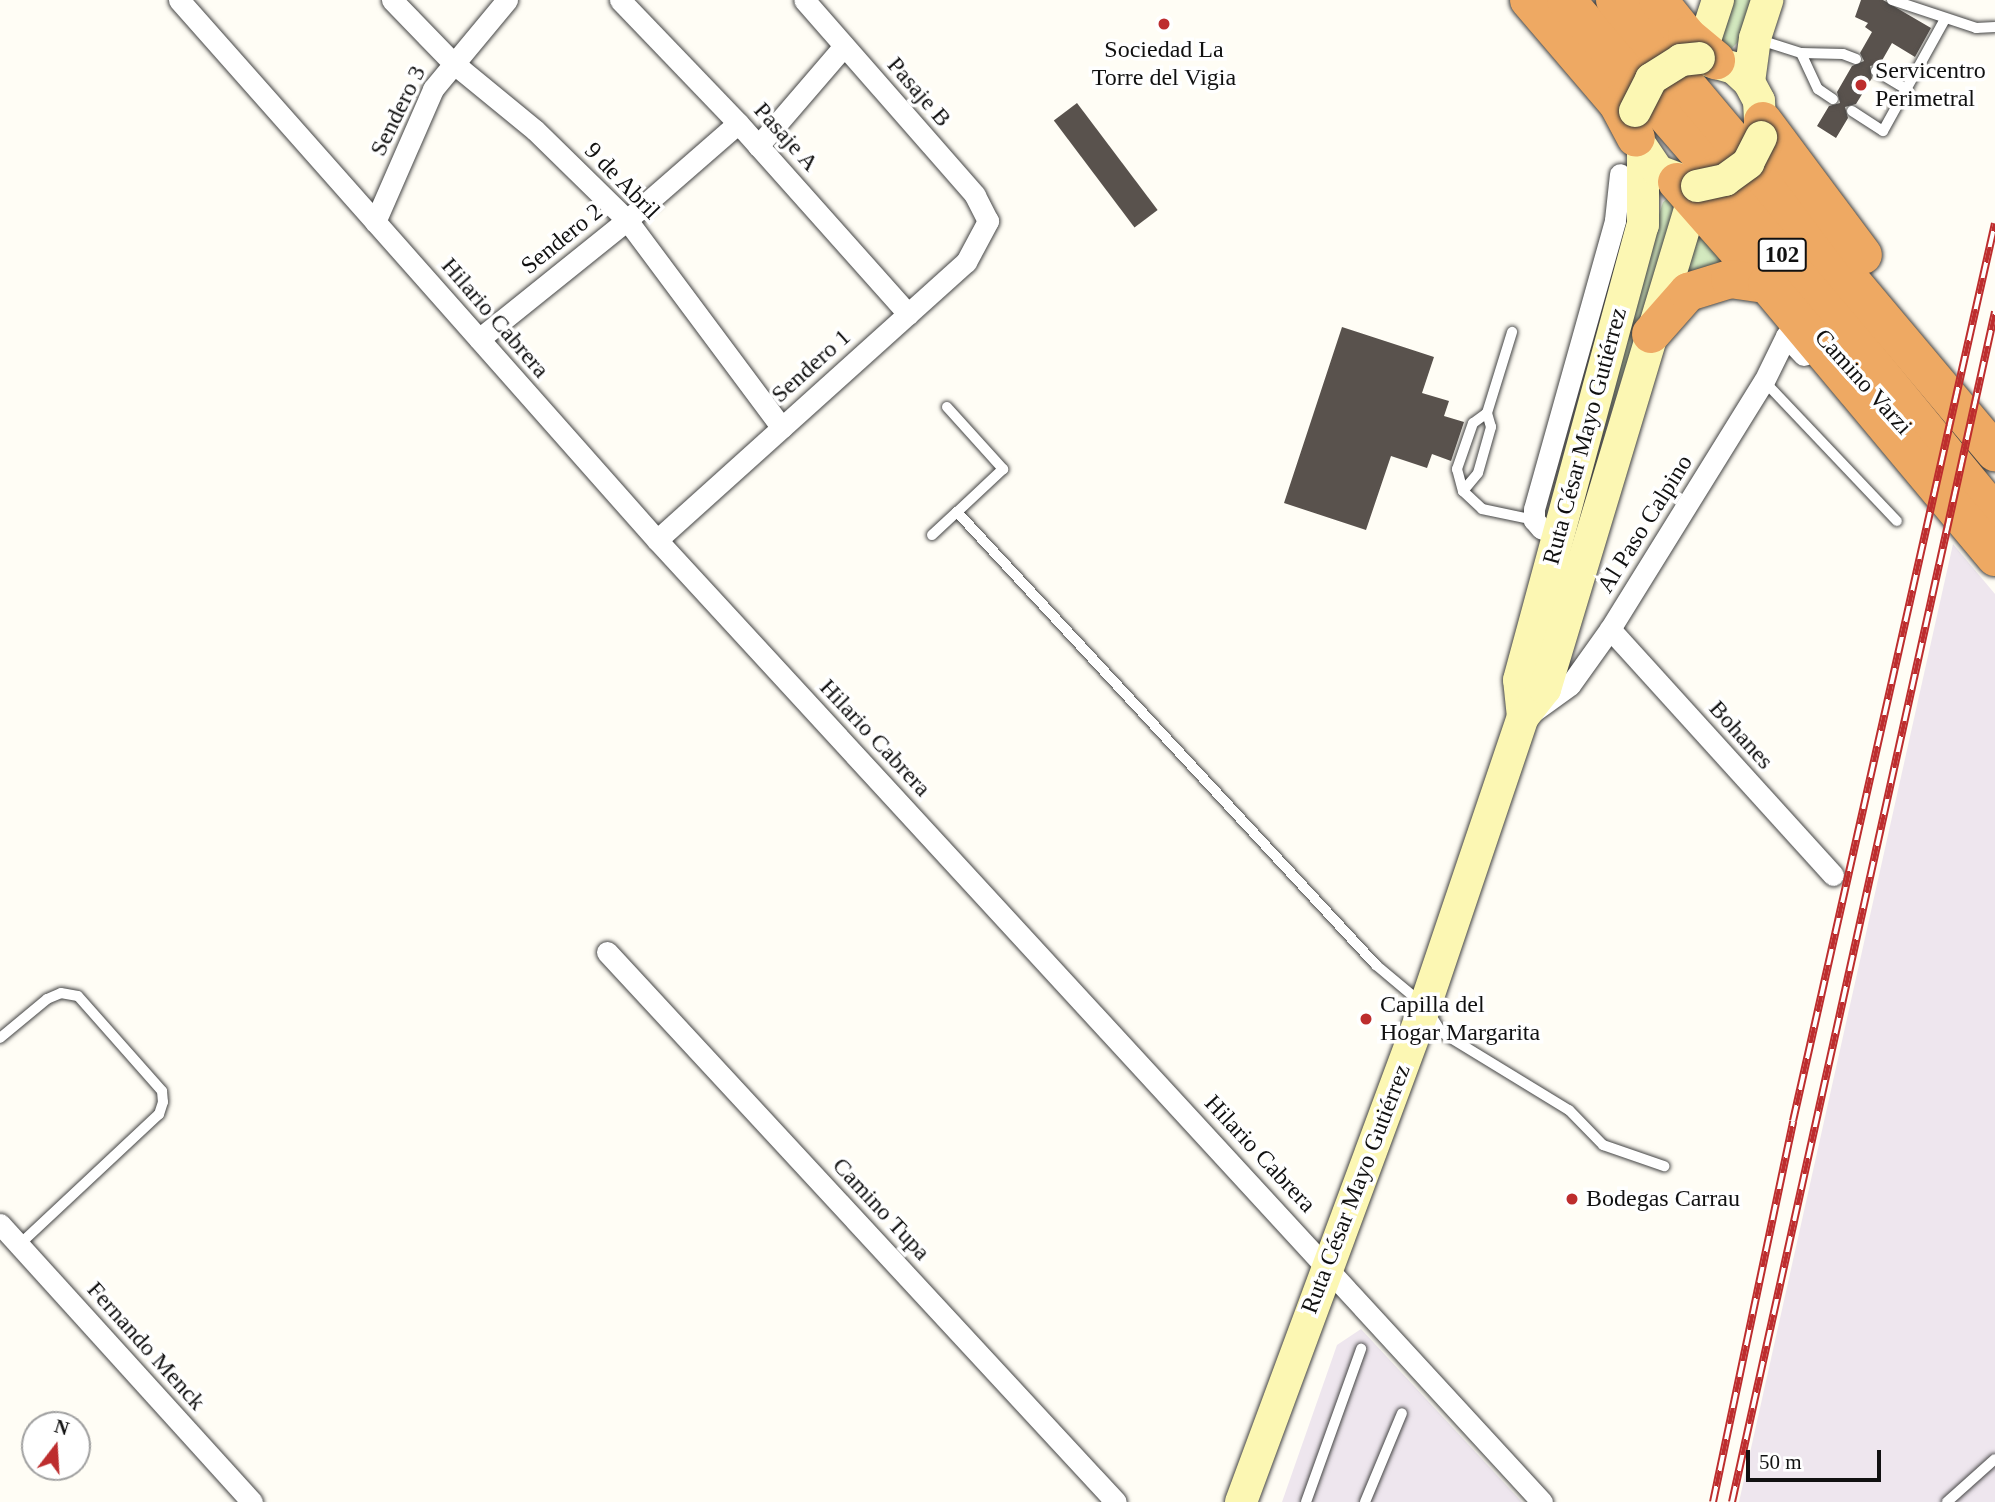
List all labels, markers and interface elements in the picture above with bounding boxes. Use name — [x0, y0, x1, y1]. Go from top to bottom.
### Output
marker: Sociedad La Torre del Vigia — [1156, 16, 1172, 32]
place label: Sociedad La Torre del Vigia — [1092, 36, 1236, 92]
street label: Pasaje B — [881, 51, 957, 133]
place label: Servicentro Perimetral — [1875, 57, 1986, 113]
street label: Sendero 3 — [364, 61, 432, 161]
marker: Servicentro Perimetral — [1853, 77, 1869, 93]
street label: Pasaje A — [747, 96, 825, 178]
street label: 9 de Abril — [578, 136, 666, 226]
street label: Sendero 2 — [515, 197, 609, 281]
road number: 102 — [1758, 236, 1806, 274]
street label: Hilario Cabrera — [435, 252, 555, 384]
street label: Ruta César Mayo Gutiérrez — [1537, 304, 1633, 568]
street label: Sendero 1 — [765, 323, 857, 409]
street label: Camino Varzi — [1808, 323, 1918, 441]
street label: Al Paso Calpino — [1591, 450, 1699, 598]
street label: Hilario Cabrera — [813, 673, 937, 803]
street label: Bohanes — [1703, 695, 1779, 775]
place label: Capilla del Hogar Margarita — [1380, 991, 1540, 1047]
marker: Capilla del Hogar Margarita — [1358, 1011, 1374, 1027]
street label: Ruta César Mayo Gutiérrez — [1295, 1060, 1417, 1318]
street label: Hilario Cabrera — [1198, 1089, 1322, 1219]
street label: Camino Tupa — [826, 1151, 936, 1267]
place label: Bodegas Carrau — [1586, 1185, 1740, 1213]
marker: Bodegas Carrau — [1564, 1191, 1580, 1207]
street label: Fernando Menck — [81, 1276, 211, 1416]
north arrow — [21, 1411, 91, 1481]
text: N — [52, 1415, 71, 1439]
scale bar — [1750, 1436, 1885, 1480]
text: 50 m — [1759, 1450, 1802, 1474]

